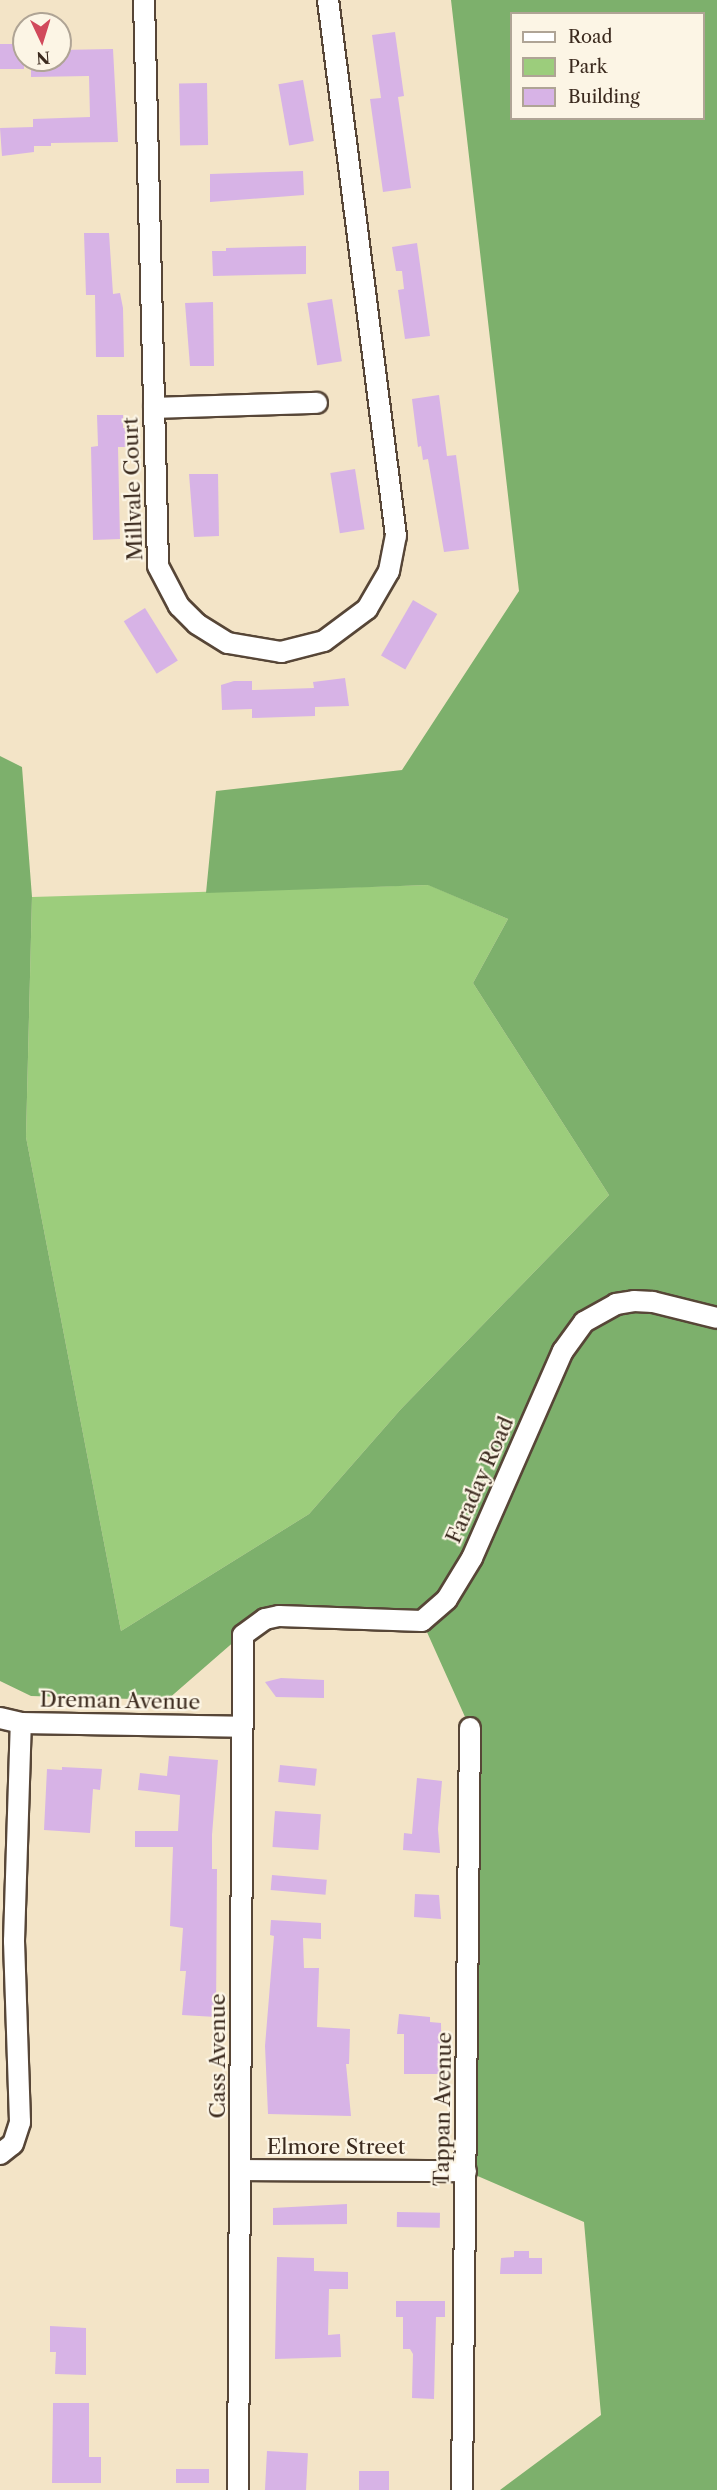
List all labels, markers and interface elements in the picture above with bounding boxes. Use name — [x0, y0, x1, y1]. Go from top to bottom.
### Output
north arrow — [12, 12, 72, 72]
legend — [510, 12, 705, 120]
text: Road — [568, 26, 613, 48]
text: N — [35, 48, 51, 68]
text: Park — [568, 56, 607, 78]
text: Building — [568, 86, 640, 108]
street label: Millvale Court — [118, 417, 148, 561]
street label: Faraday Road — [441, 1413, 519, 1547]
street label: Dreman Avenue — [39, 1687, 201, 1715]
street label: Cass Avenue — [205, 1993, 231, 2119]
street label: Tappan Avenue — [429, 2031, 457, 2187]
street label: Elmore Street — [267, 2134, 405, 2160]

